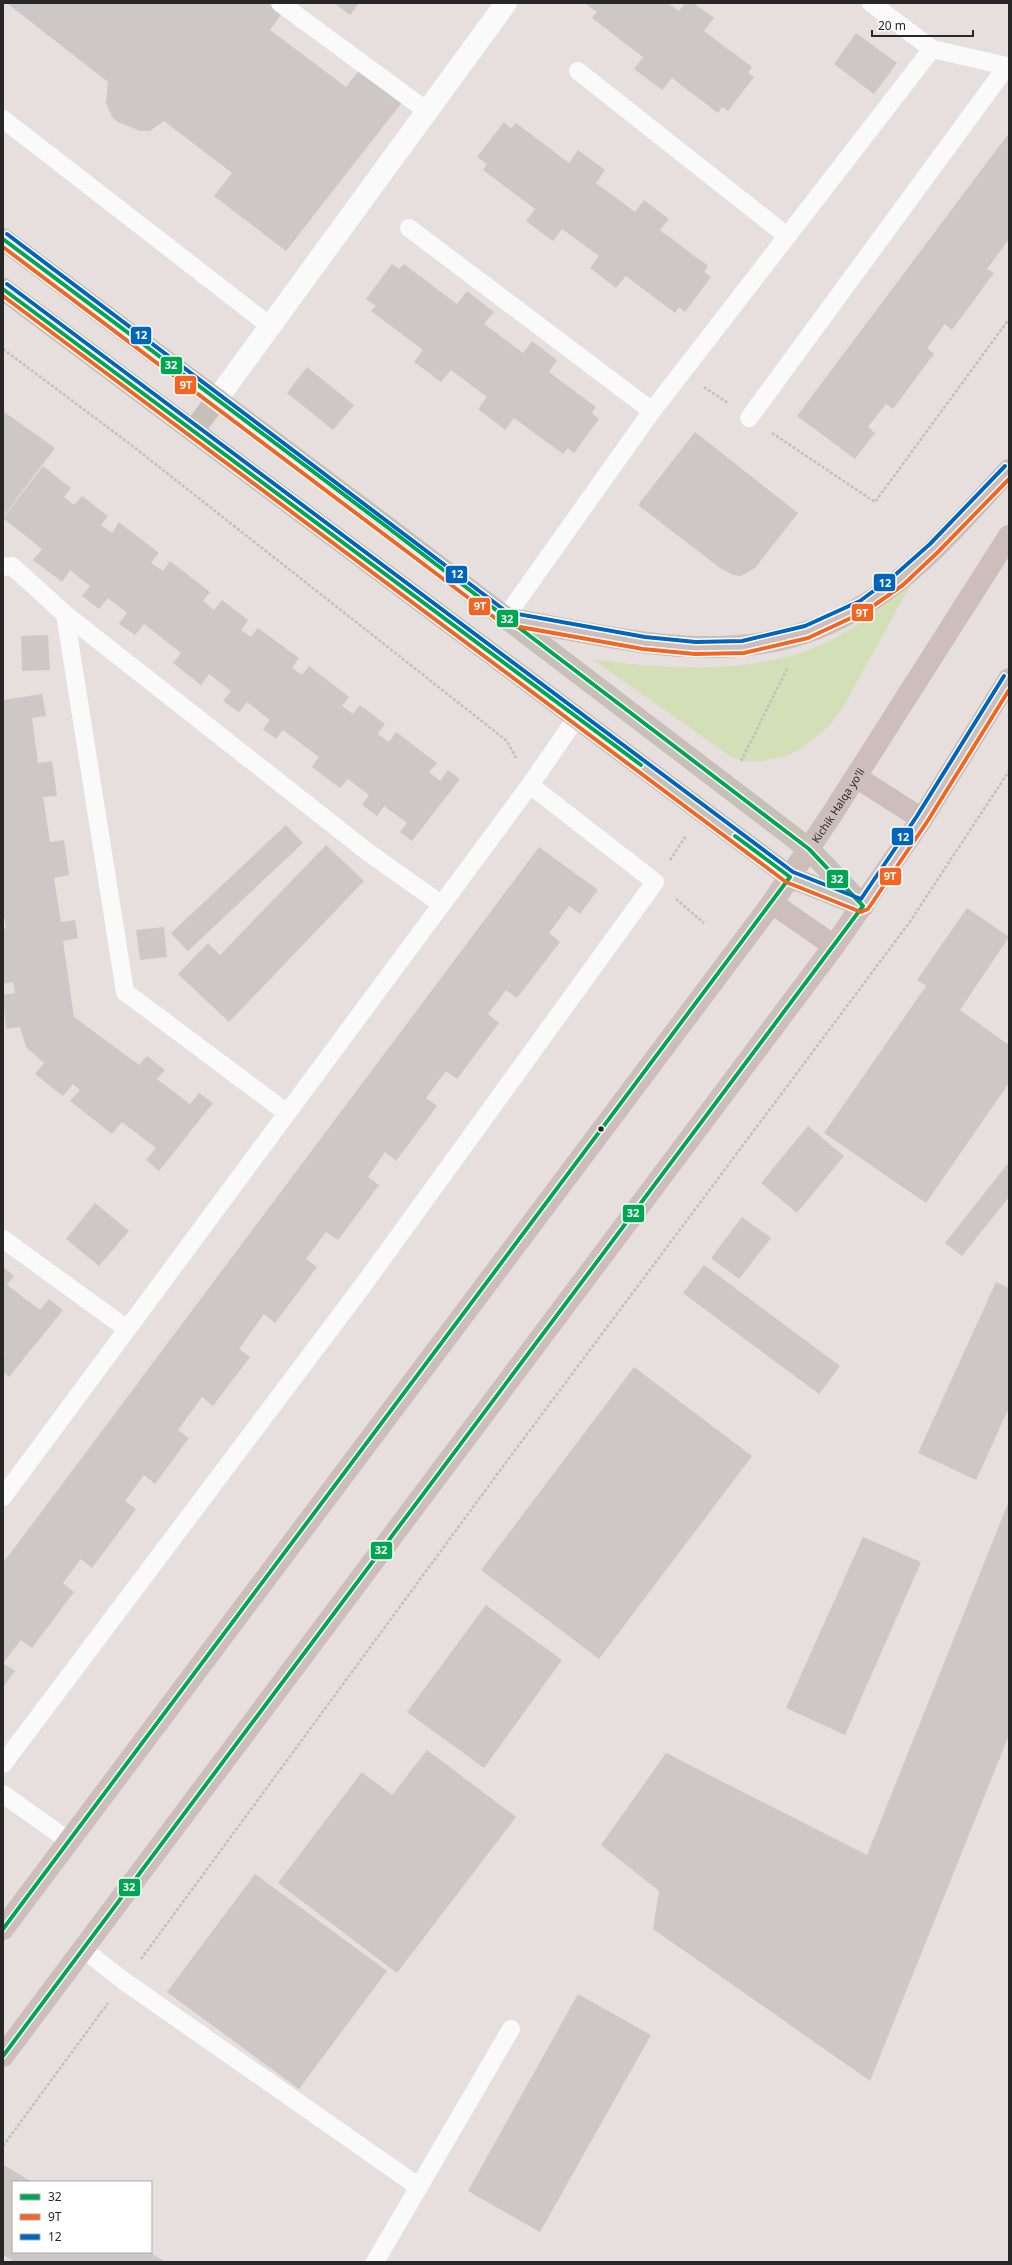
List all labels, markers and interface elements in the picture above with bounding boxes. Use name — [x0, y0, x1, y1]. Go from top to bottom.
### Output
scale bar — [872, 12, 973, 38]
text: 20 m — [878, 17, 906, 34]
line badge: 12 — [130, 326, 152, 345]
text: 12 — [135, 327, 147, 342]
line badge: 32 — [160, 356, 183, 375]
text: 32 — [165, 357, 177, 372]
line badge: 9Т — [174, 375, 197, 395]
text: 9Т — [180, 377, 193, 392]
line badge: 12 — [445, 565, 468, 584]
text: 12 — [451, 566, 463, 581]
line badge: 12 — [873, 573, 896, 592]
text: 12 — [879, 575, 891, 590]
line badge: 9Т — [468, 597, 491, 616]
text: 9Т — [474, 598, 487, 613]
line badge: 9Т — [851, 603, 874, 622]
text: 9Т — [856, 605, 869, 620]
line badge: 32 — [496, 609, 519, 628]
text: 32 — [501, 611, 513, 626]
street label: Kichik Halqa yo'li — [807, 765, 867, 845]
line badge: 12 — [891, 827, 914, 846]
text: 12 — [897, 829, 909, 844]
line badge: 9Т — [879, 867, 902, 886]
text: 9Т — [884, 868, 897, 883]
line badge: 32 — [826, 869, 849, 889]
text: 32 — [831, 871, 843, 886]
unlabelled marker — [596, 1124, 606, 1134]
line badge: 32 — [622, 1204, 645, 1223]
text: 32 — [627, 1205, 639, 1220]
line badge: 32 — [370, 1541, 393, 1560]
text: 32 — [375, 1542, 387, 1557]
line badge: 32 — [118, 1878, 141, 1897]
text: 32 — [123, 1879, 135, 1894]
legend — [12, 2181, 152, 2253]
text: 32 — [48, 2188, 62, 2205]
text: 9Т — [48, 2208, 62, 2225]
text: 12 — [48, 2228, 62, 2245]

